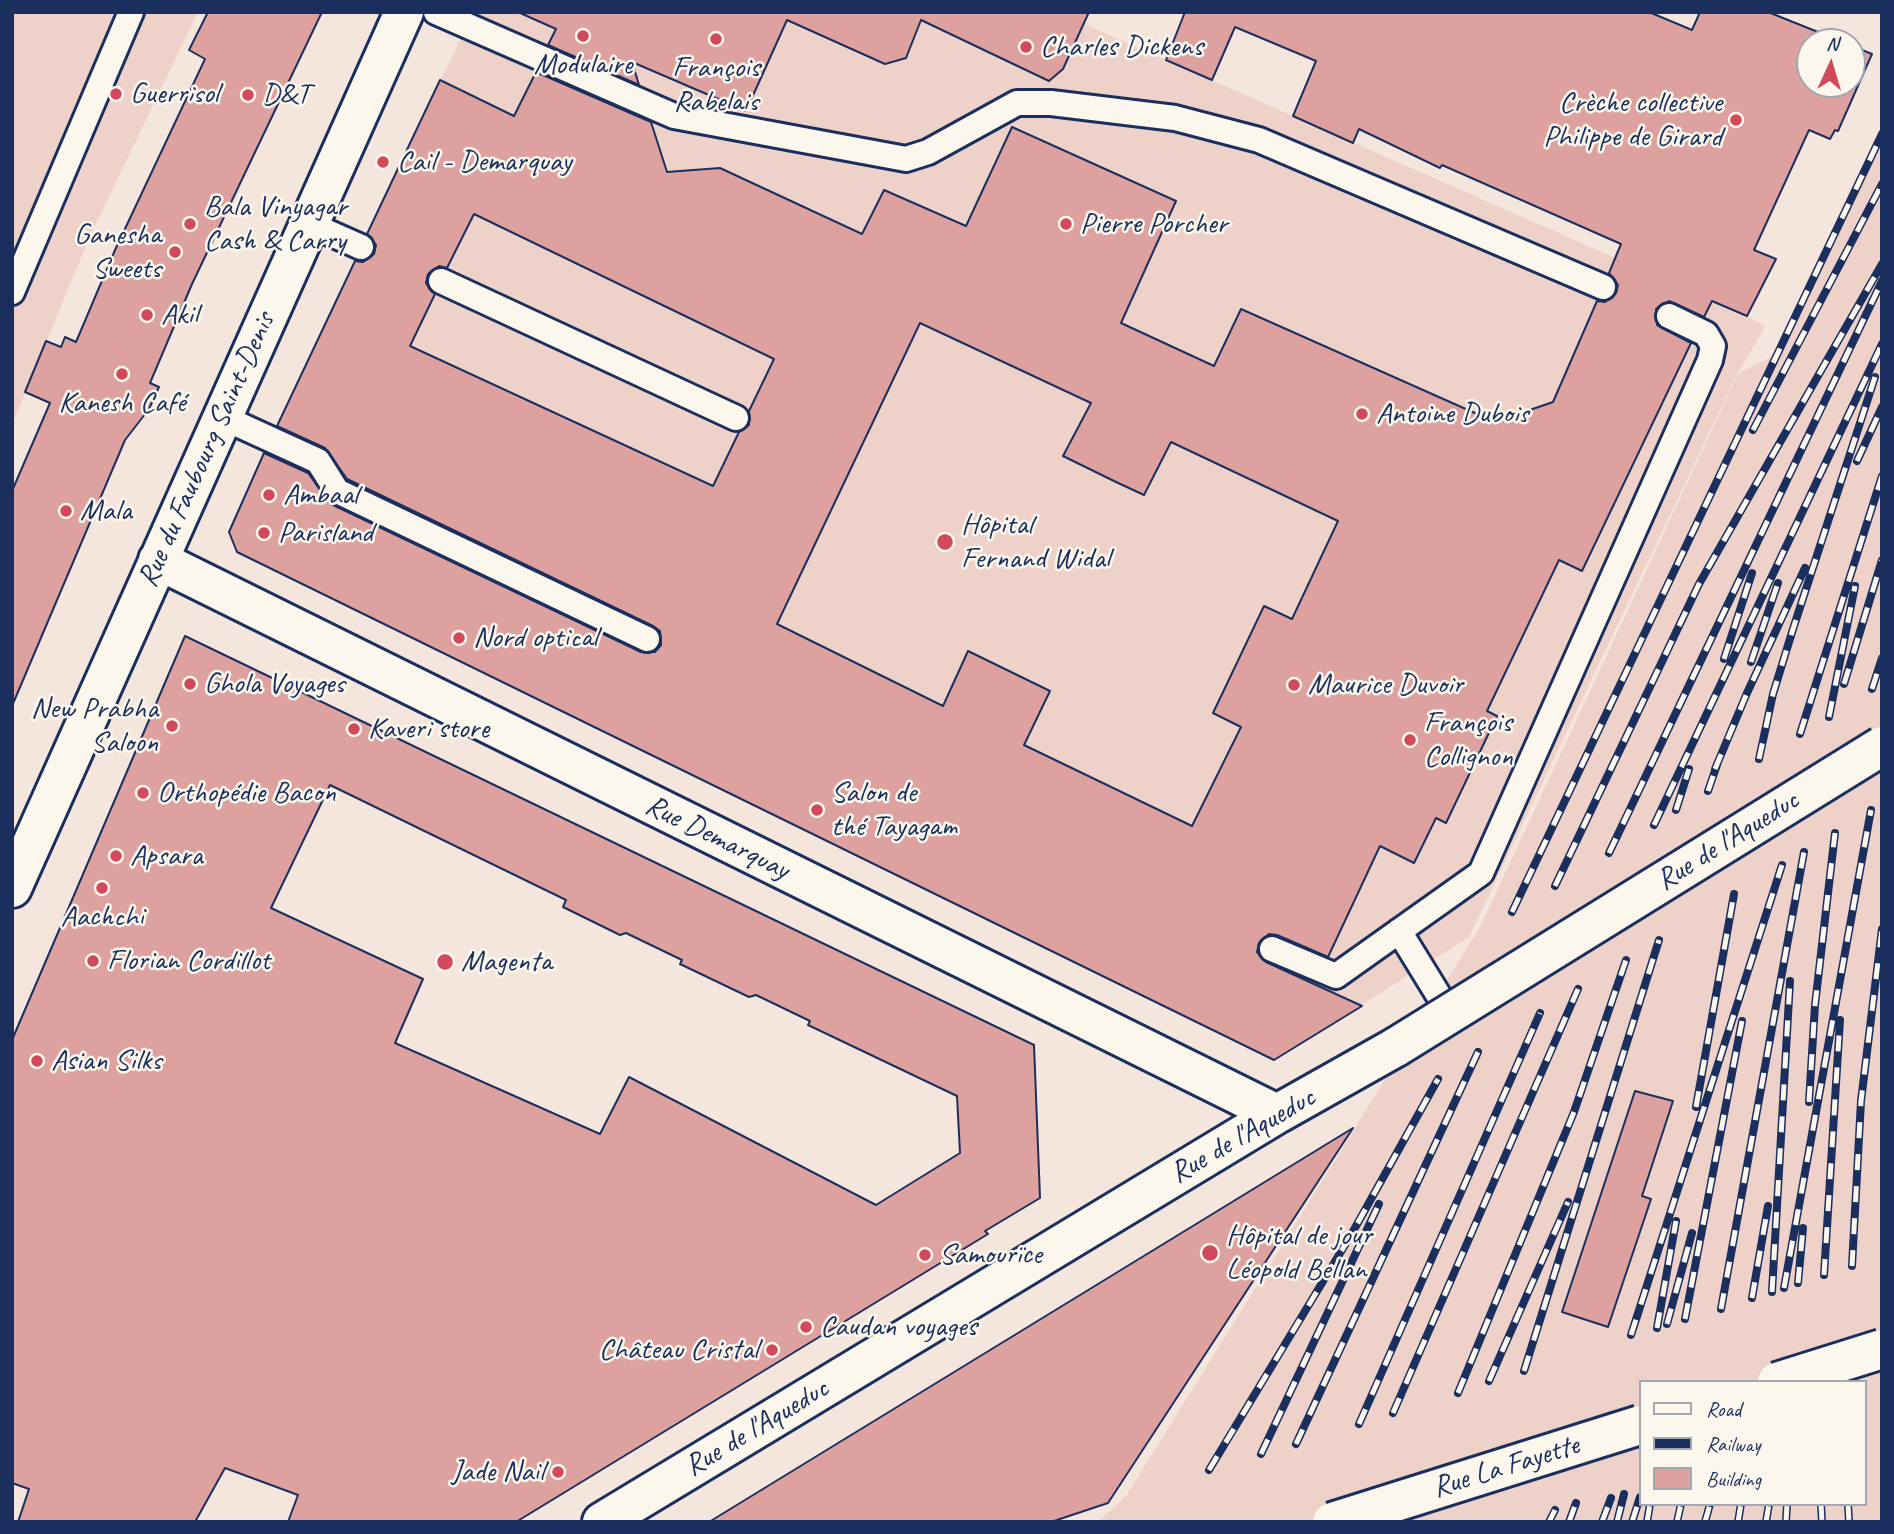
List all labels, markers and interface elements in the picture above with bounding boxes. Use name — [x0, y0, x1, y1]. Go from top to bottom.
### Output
marker: Modulaire — [575, 28, 591, 44]
north arrow — [1796, 28, 1866, 98]
place label: Charles Dickens — [1040, 29, 1203, 65]
marker: François Rabelais — [708, 31, 724, 47]
text: N — [1826, 32, 1839, 56]
marker: Charles Dickens — [1018, 39, 1034, 55]
place label: Modulaire — [534, 47, 632, 83]
place label: François Rabelais — [672, 50, 760, 120]
place label: Guerrisol — [130, 76, 219, 112]
place label: D&T — [262, 77, 310, 113]
place label: Crèche collective Philippe de Girard — [1543, 85, 1722, 155]
marker: Guerrisol — [108, 86, 124, 102]
marker: D&T — [240, 87, 256, 103]
marker: Crèche collective Philippe de Girard — [1728, 112, 1744, 128]
place label: Cail - Demarquay — [397, 144, 571, 180]
marker: Cail - Demarquay — [375, 154, 391, 170]
place label: Bala Vinyagar Cash & Carry — [204, 189, 347, 260]
place label: Pierre Porcher — [1080, 206, 1227, 242]
marker: Bala Vinyagar Cash & Carry — [182, 216, 198, 232]
marker: Pierre Porcher — [1058, 216, 1074, 232]
place label: Ganesha Sweets — [74, 217, 161, 288]
marker: Ganesha Sweets — [167, 244, 183, 260]
place label: Akil — [161, 297, 198, 333]
street label: Rue du Faubourg Saint-Denis — [130, 307, 284, 593]
marker: Akil — [139, 307, 155, 323]
marker: Kanesh Café — [114, 366, 130, 382]
place label: Kanesh Café — [59, 385, 185, 421]
place label: Antoine Dubois — [1376, 396, 1529, 432]
marker: Antoine Dubois — [1354, 406, 1370, 422]
place label: Ambaal — [283, 477, 358, 513]
marker: Ambaal — [261, 487, 277, 503]
place label: Mala — [80, 493, 132, 529]
marker: Mala — [58, 503, 74, 519]
place label: Hôpital Fernand Widal — [961, 507, 1110, 578]
place label: Parisland — [278, 515, 373, 551]
marker: Parisland — [256, 525, 272, 541]
marker: Hôpital Fernand Widal — [935, 532, 955, 552]
place label: Nord optical — [473, 620, 597, 656]
marker: Nord optical — [451, 630, 467, 646]
place label: Ghola Voyages — [204, 666, 345, 702]
place label: Maurice Duvoir — [1308, 667, 1463, 703]
marker: Ghola Voyages — [182, 676, 198, 692]
marker: Maurice Duvoir — [1286, 677, 1302, 693]
place label: New Prabha Saloon — [31, 691, 158, 762]
place label: François Collignon — [1424, 705, 1513, 776]
place label: Kaveri store — [368, 711, 489, 747]
marker: New Prabha Saloon — [164, 718, 180, 734]
marker: Kaveri store — [346, 721, 362, 737]
marker: François Collignon — [1402, 732, 1418, 748]
place label: Orthopédie Bacon — [157, 775, 336, 811]
place label: Salon de thé Tayagam — [831, 775, 957, 846]
street label: Rue de l'Aqueduc — [1650, 783, 1806, 899]
marker: Orthopédie Bacon — [135, 785, 151, 801]
street label: Rue Demarquay — [639, 788, 795, 888]
marker: Salon de thé Tayagam — [809, 802, 825, 818]
place label: Apsara — [130, 838, 203, 874]
marker: Apsara — [108, 848, 124, 864]
marker: Aachchi — [94, 880, 110, 896]
place label: Aachchi — [60, 899, 144, 935]
place label: Florian Cordillot — [107, 943, 270, 979]
place label: Magenta — [461, 944, 552, 980]
marker: Magenta — [435, 952, 455, 972]
marker: Florian Cordillot — [85, 953, 101, 969]
place label: Asian Silks — [51, 1043, 161, 1079]
marker: Asian Silks — [29, 1053, 45, 1069]
street label: Rue de l'Aqueduc — [1164, 1080, 1322, 1192]
place label: Hôpital de jour Léopold Bellan — [1226, 1218, 1372, 1288]
place label: Samourïce — [939, 1237, 1042, 1273]
marker: Hôpital de jour Léopold Bellan — [1200, 1243, 1220, 1263]
marker: Samourïce — [917, 1247, 933, 1263]
place label: Caudan voyages — [820, 1309, 977, 1345]
marker: Caudan voyages — [798, 1319, 814, 1335]
place label: Château Cristal — [599, 1332, 758, 1368]
marker: Château Cristal — [764, 1342, 780, 1358]
street label: Rue de l'Aqueduc — [679, 1371, 835, 1485]
legend — [1638, 1380, 1866, 1506]
text: Road — [1706, 1396, 1741, 1422]
street label: Rue La Fayette — [1428, 1428, 1584, 1506]
text: Railway — [1706, 1431, 1760, 1457]
place label: Jade Nail — [451, 1454, 544, 1490]
marker: Jade Nail — [550, 1464, 566, 1480]
text: Building — [1706, 1466, 1761, 1492]

